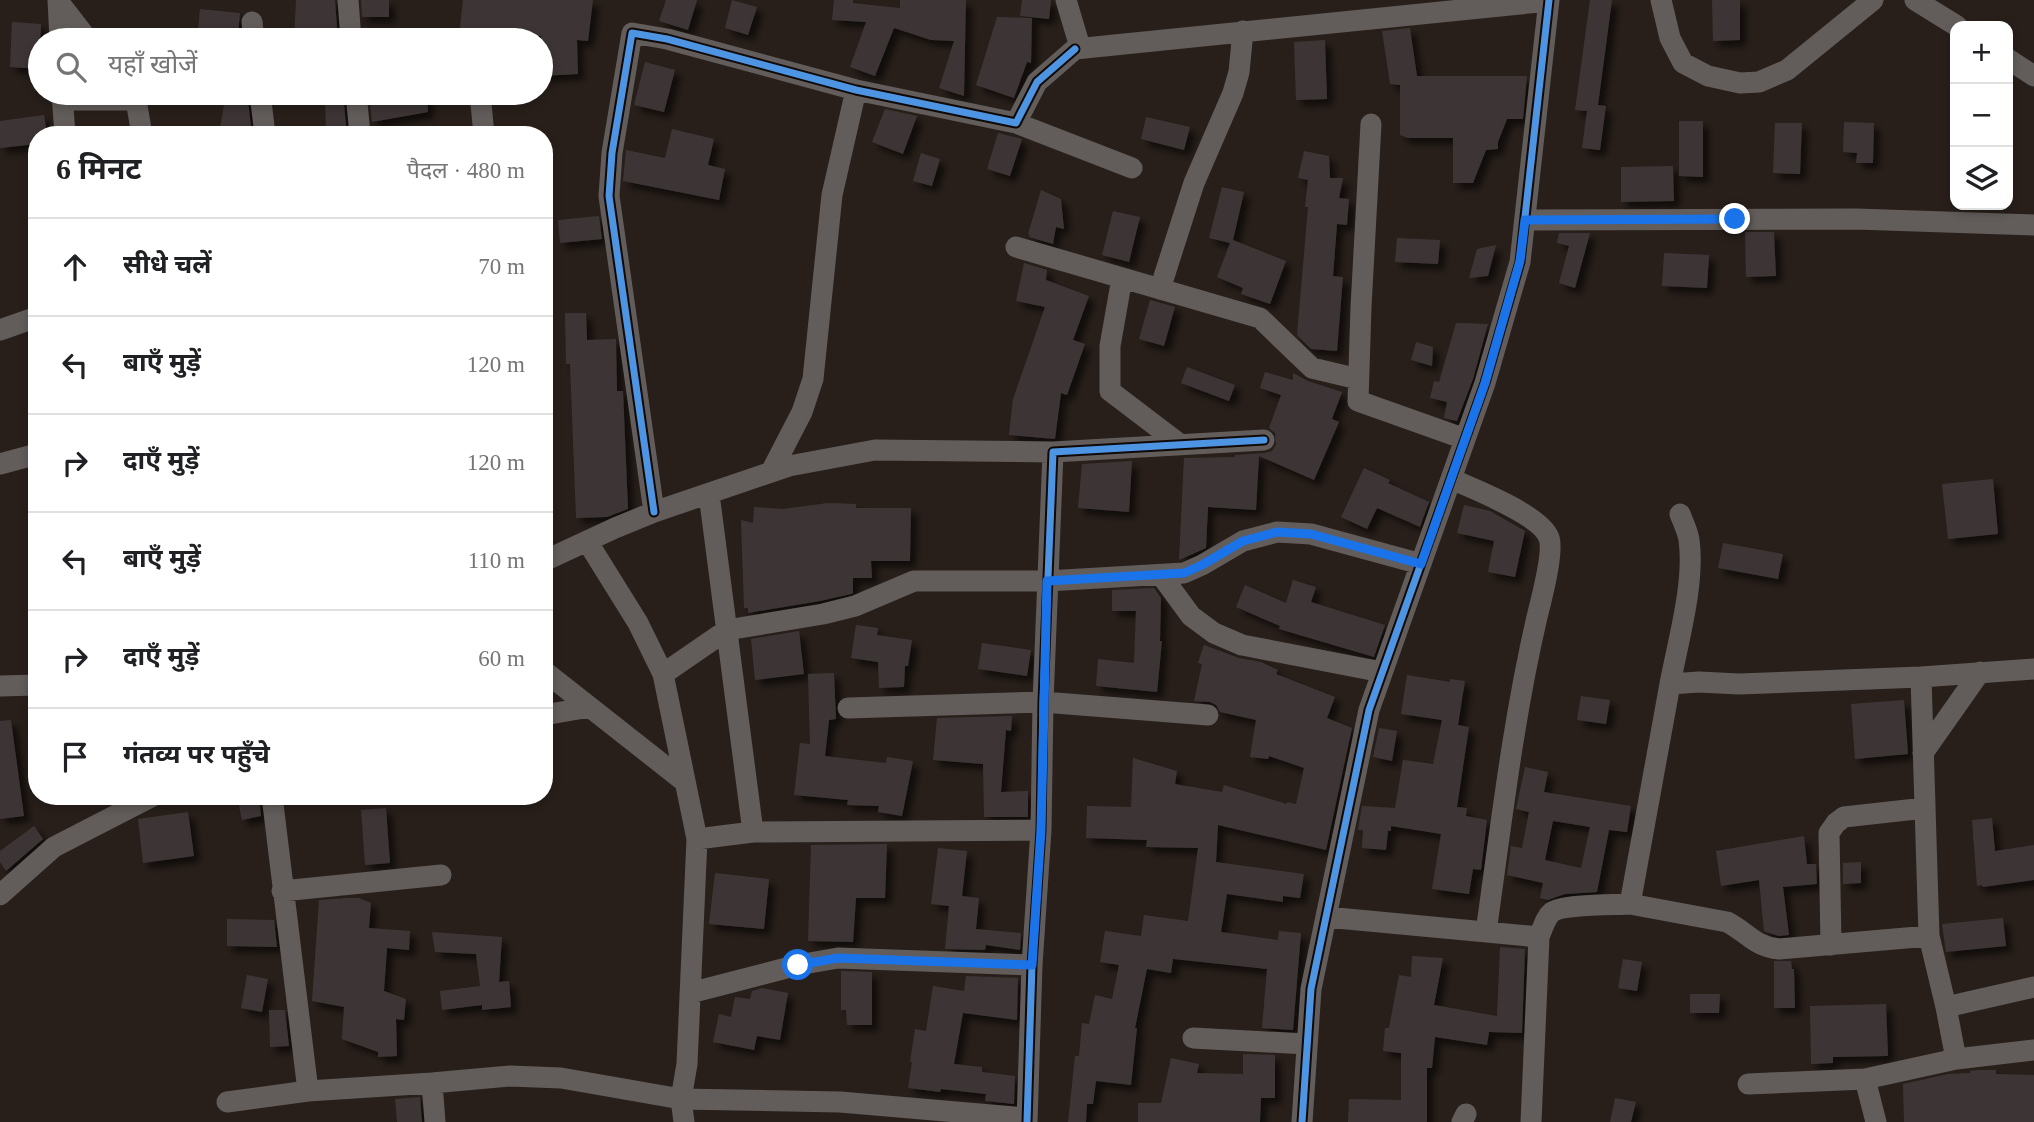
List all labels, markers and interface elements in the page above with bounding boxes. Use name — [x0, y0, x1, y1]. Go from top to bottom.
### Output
map controls — [1950, 21, 2013, 210]
button: + — [1950, 21, 2013, 84]
search box — [28, 28, 553, 105]
icon: search — [52, 48, 90, 86]
text: यहाँ खोजें — [108, 50, 197, 79]
button: − — [1950, 84, 2013, 147]
button: layers — [1950, 147, 2013, 210]
text: 6 मिनट — [56, 152, 141, 185]
text: पैदल · 480 m — [407, 158, 525, 183]
route end — [1719, 203, 1750, 234]
icon: ahead — [56, 248, 94, 286]
text: सीधे चलें — [123, 250, 211, 279]
text: 70 m — [478, 254, 525, 279]
icon: left — [56, 346, 94, 384]
text: बाएँ मुड़ें — [123, 348, 201, 377]
text: 120 m — [467, 352, 525, 377]
icon: right — [56, 444, 94, 482]
text: दाएँ मुड़ें — [123, 446, 199, 475]
text: 120 m — [467, 450, 525, 475]
icon: left — [56, 542, 94, 580]
text: बाएँ मुड़ें — [123, 544, 201, 573]
text: 110 m — [468, 548, 525, 573]
icon: right — [56, 640, 94, 678]
text: दाएँ मुड़ें — [123, 642, 199, 671]
text: 60 m — [478, 646, 525, 671]
icon: arrive — [56, 738, 94, 776]
text: गंतव्य पर पहुँचे — [123, 740, 270, 769]
route start — [782, 949, 813, 980]

